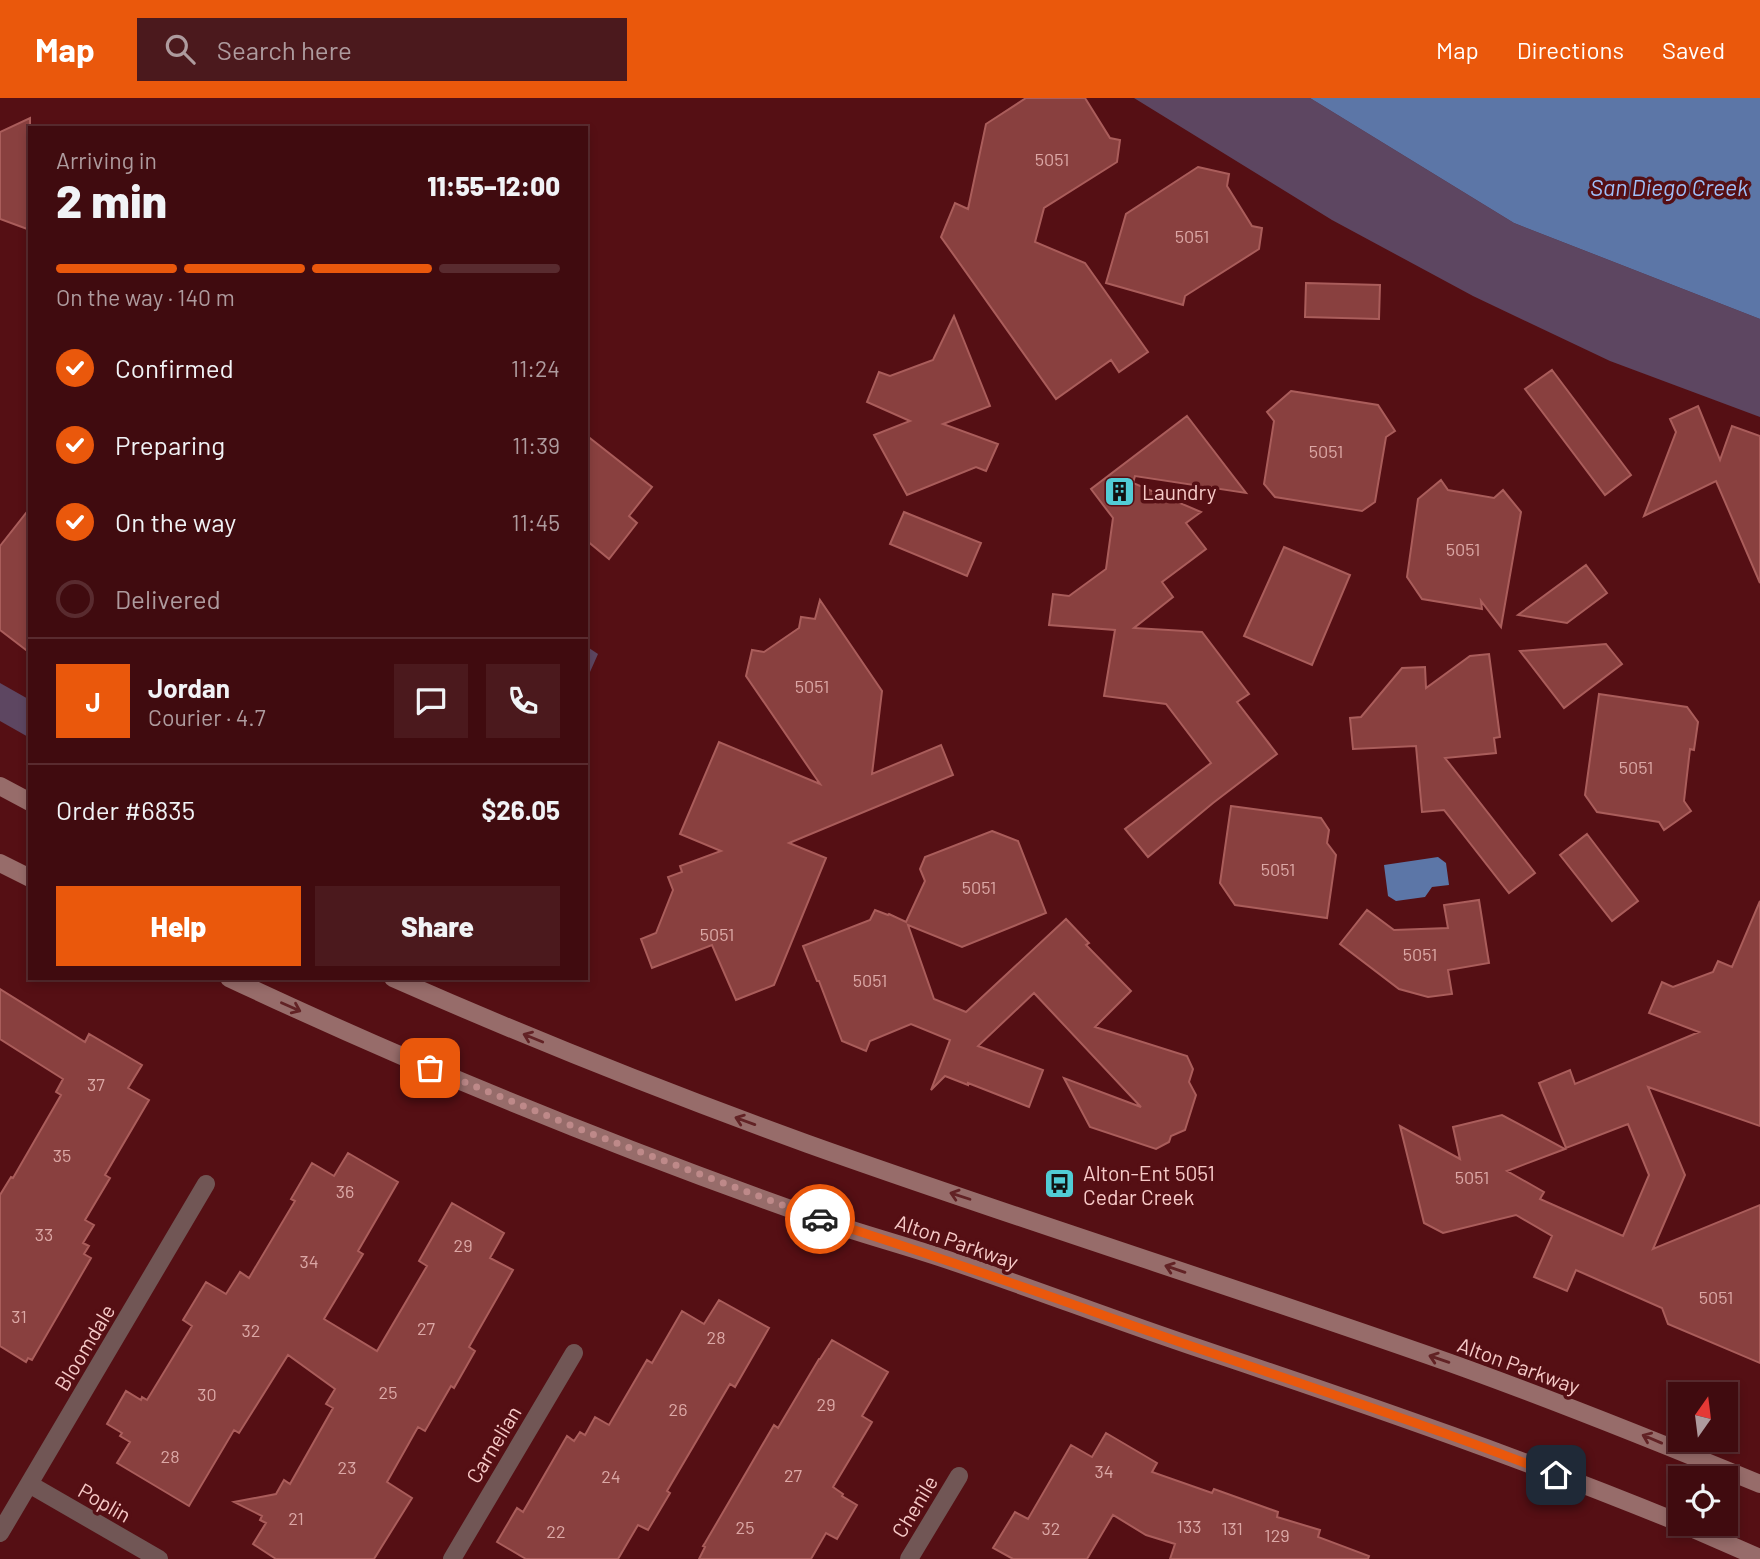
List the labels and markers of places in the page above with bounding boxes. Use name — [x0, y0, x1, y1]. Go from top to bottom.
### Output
building icon: Laundry — [1102, 474, 1136, 508]
place label: Laundry — [1142, 479, 1217, 504]
pin — [400, 1038, 460, 1098]
place label: Alton-Ent 5051 Cedar Creek — [1083, 1160, 1215, 1209]
bus stop icon: Alton-Ent 5051 Cedar Creek — [1043, 1167, 1077, 1201]
pin — [1526, 1445, 1586, 1505]

